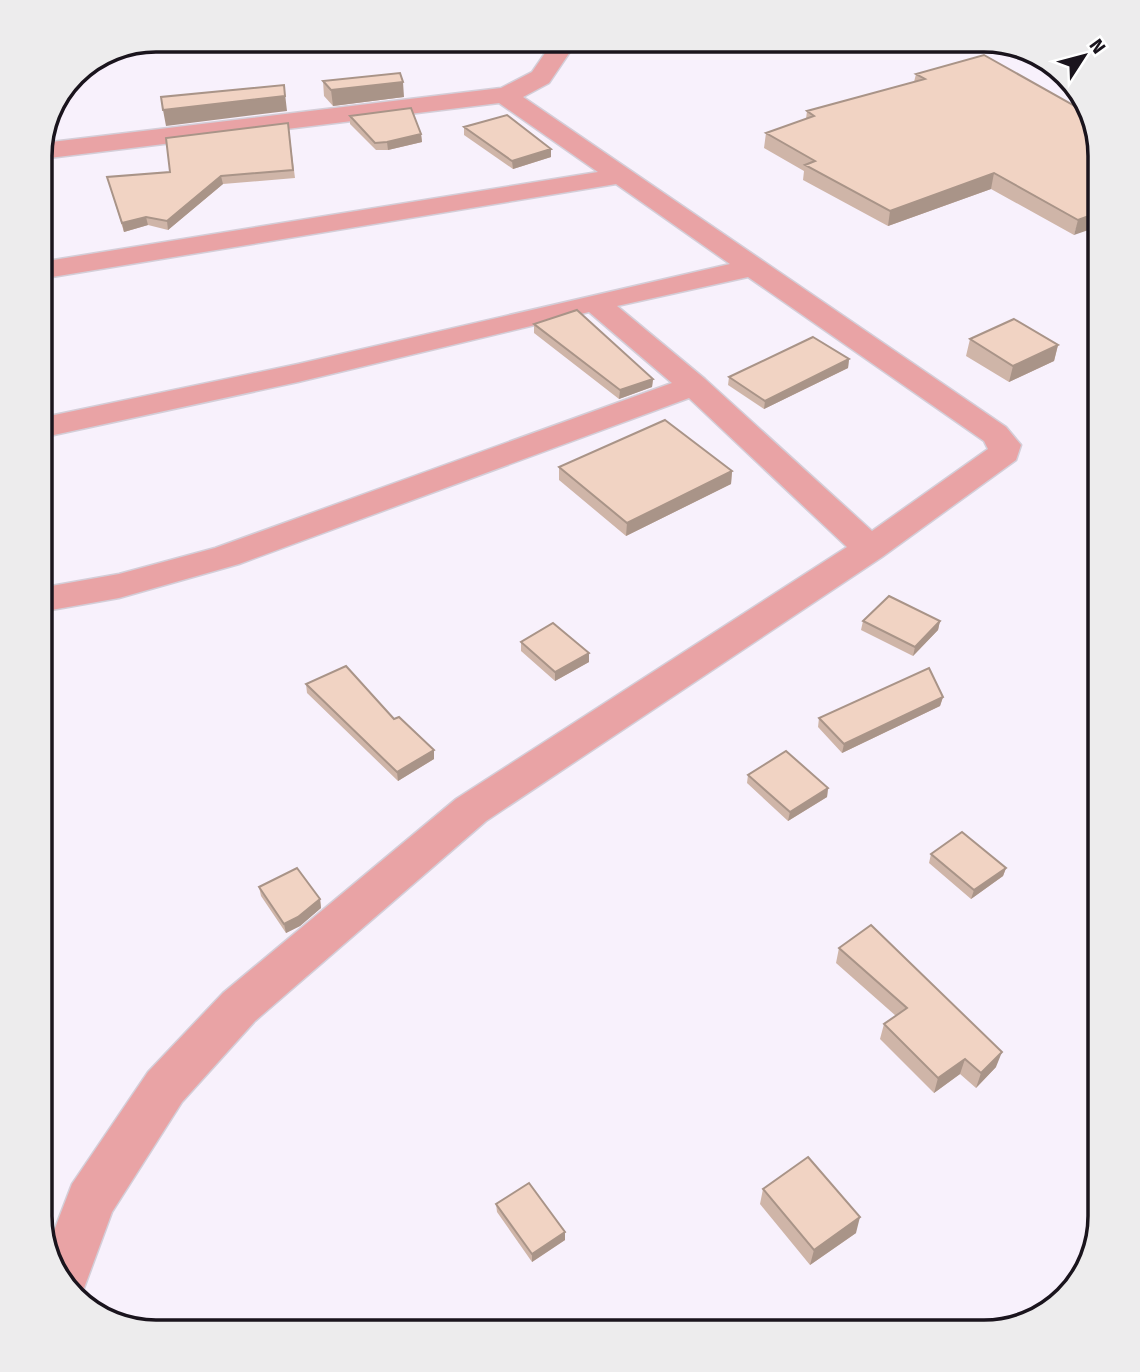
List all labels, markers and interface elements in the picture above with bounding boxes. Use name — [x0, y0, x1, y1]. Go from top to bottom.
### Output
north arrow — [1049, 21, 1119, 91]
text: N — [1084, 34, 1110, 58]

